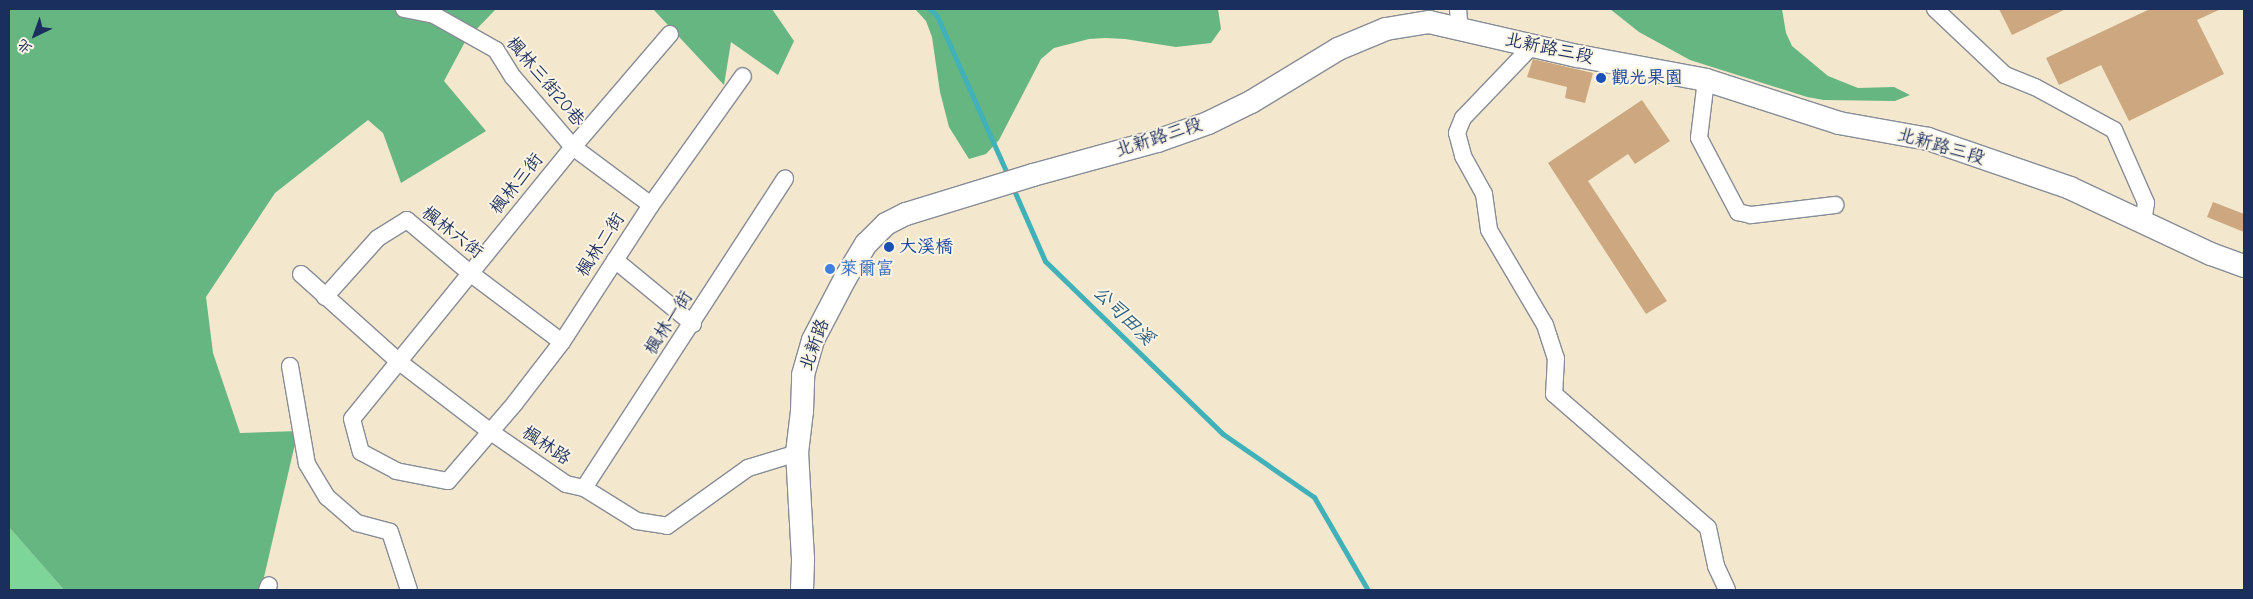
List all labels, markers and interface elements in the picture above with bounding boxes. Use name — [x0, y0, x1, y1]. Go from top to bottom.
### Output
north arrow — [10, 10, 60, 60]
street label: 北新路三段 — [1503, 29, 1595, 69]
street label: 楓林三街20巷 — [501, 33, 589, 131]
text: 北 — [14, 36, 36, 58]
place label: 觀光果園 — [1611, 67, 1683, 89]
marker: 觀光果園 — [1595, 72, 1607, 84]
street label: 北新路三段 — [1113, 114, 1205, 162]
street label: 北新路三段 — [1895, 124, 1987, 170]
street label: 楓林三街 — [486, 149, 548, 219]
street label: 楓林六街 — [417, 202, 487, 264]
street label: 楓林二街 — [572, 209, 630, 281]
place label: 大溪橋 — [899, 236, 953, 258]
marker: 大溪橋 — [883, 241, 895, 253]
place label: 萊爾富 — [840, 258, 894, 280]
marker: 萊爾富 — [824, 263, 836, 275]
water label: 公司田溪 — [1088, 281, 1158, 351]
street label: 楓林一街 — [640, 287, 698, 359]
street label: 北新路 — [796, 316, 834, 374]
street label: 楓林路 — [518, 422, 574, 470]

